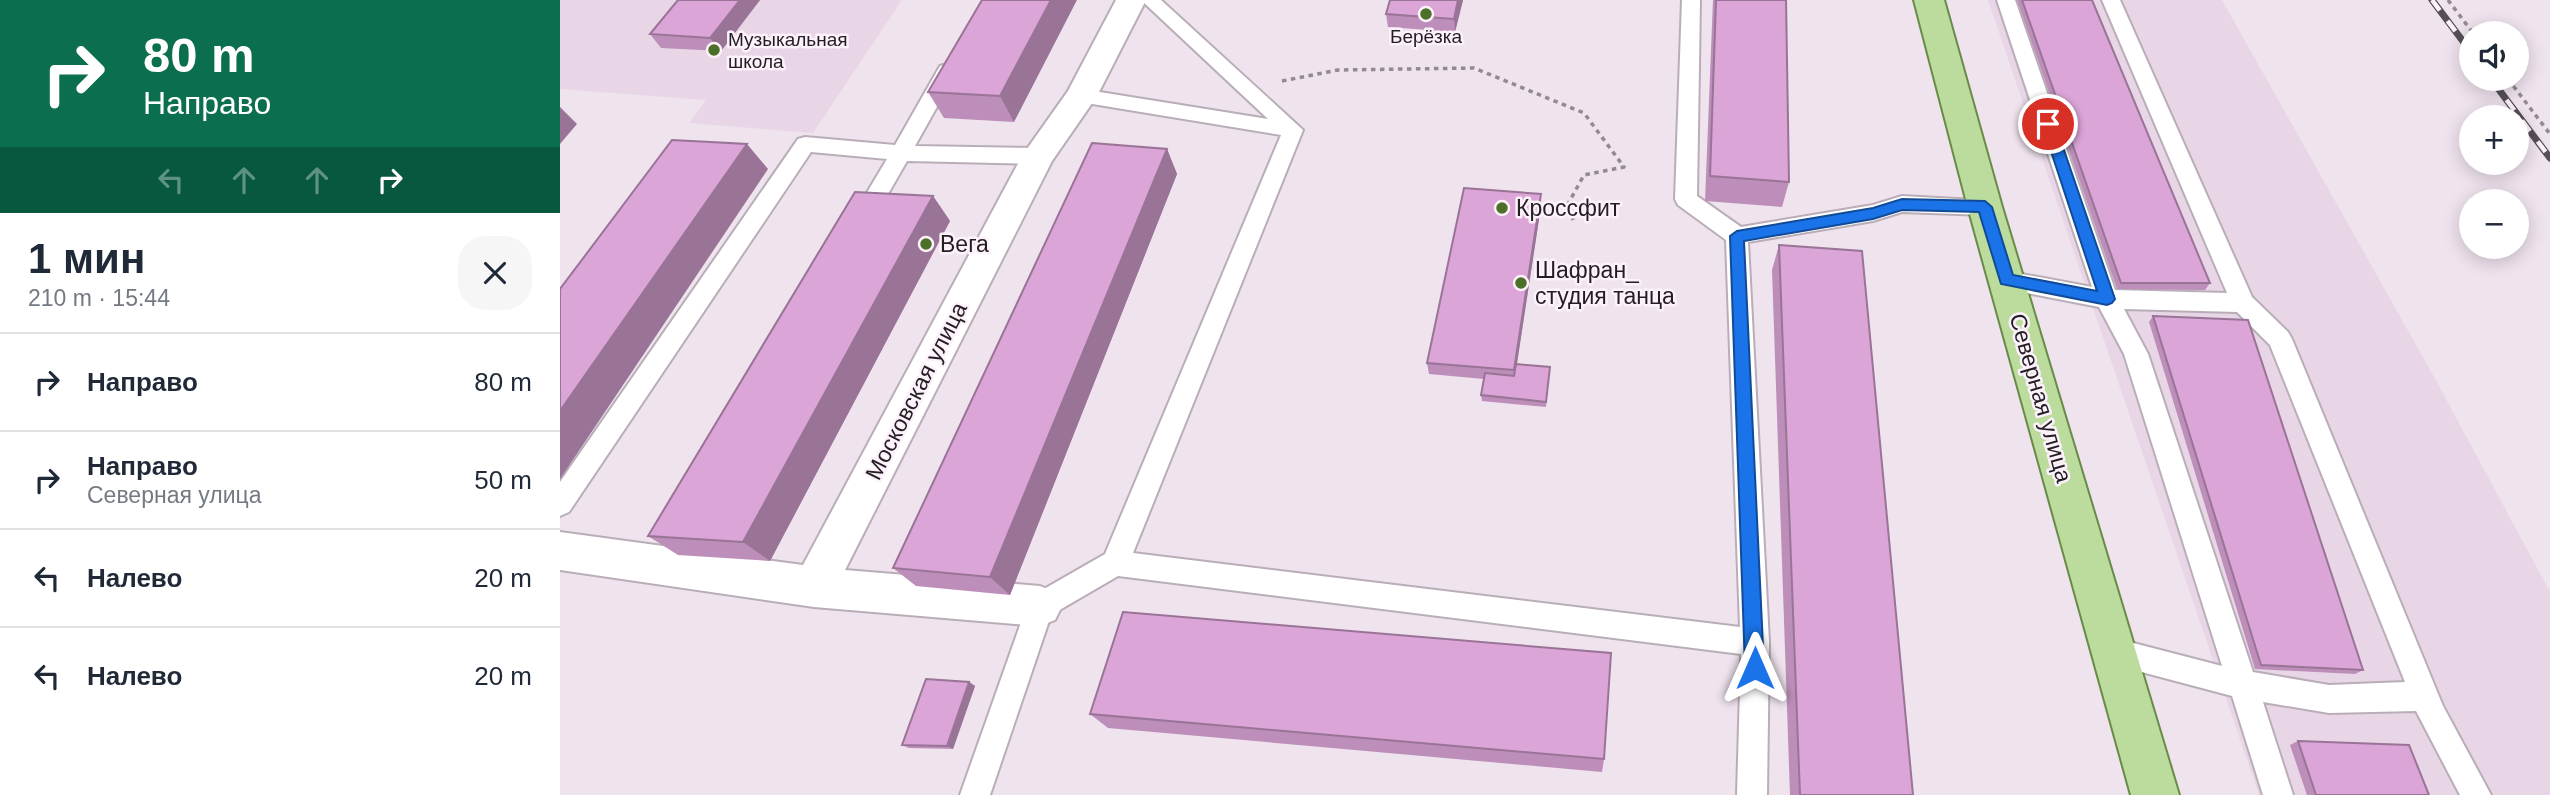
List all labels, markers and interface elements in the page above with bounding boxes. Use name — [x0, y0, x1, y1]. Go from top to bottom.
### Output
marker: Берёзка — [1418, 6, 1434, 22]
map controls — [2459, 21, 2529, 259]
button: sound — [2459, 21, 2529, 91]
place label: Берёзка — [1390, 26, 1463, 47]
icon: right — [28, 28, 119, 119]
text: 80 m — [143, 28, 255, 82]
place label: Музыкальная школа — [728, 29, 848, 72]
marker: Музыкальная школа — [706, 42, 722, 58]
text: Направо — [143, 85, 271, 121]
pin — [2018, 94, 2078, 154]
icon: arrive — [2029, 105, 2067, 143]
button: + — [2459, 105, 2529, 175]
icon: left — [152, 161, 190, 199]
icon: ahead — [225, 161, 263, 199]
icon: ahead — [298, 161, 336, 199]
icon: right — [371, 161, 409, 199]
button: − — [2459, 189, 2529, 259]
place label: Кроссфит — [1516, 195, 1621, 221]
marker: Кроссфит — [1494, 200, 1510, 216]
place label: Вега — [940, 231, 989, 257]
text: 1 мин — [28, 235, 145, 282]
button: close — [458, 236, 532, 310]
marker: Вега — [918, 236, 934, 252]
place label: Шафран_ студия танца — [1535, 257, 1675, 309]
marker: Шафран_ студия танца — [1513, 275, 1529, 291]
text: 210 m · 15:44 — [28, 285, 170, 311]
street label: Московская улица — [860, 298, 972, 484]
street label: Северная улица — [2004, 311, 2078, 486]
icon: right — [28, 363, 66, 401]
text: Направо — [87, 367, 198, 397]
text: 80 m — [474, 367, 532, 397]
text: Направо — [87, 451, 198, 481]
icon: right — [28, 461, 66, 499]
text: 50 m — [474, 465, 532, 495]
text: Северная улица — [87, 482, 262, 508]
icon: left — [28, 559, 66, 597]
text: Налево — [87, 563, 182, 593]
text: 20 m — [474, 563, 532, 593]
position arrow — [1718, 631, 1792, 705]
icon: left — [28, 657, 66, 695]
text: Налево — [87, 661, 182, 691]
text: 20 m — [474, 661, 532, 691]

